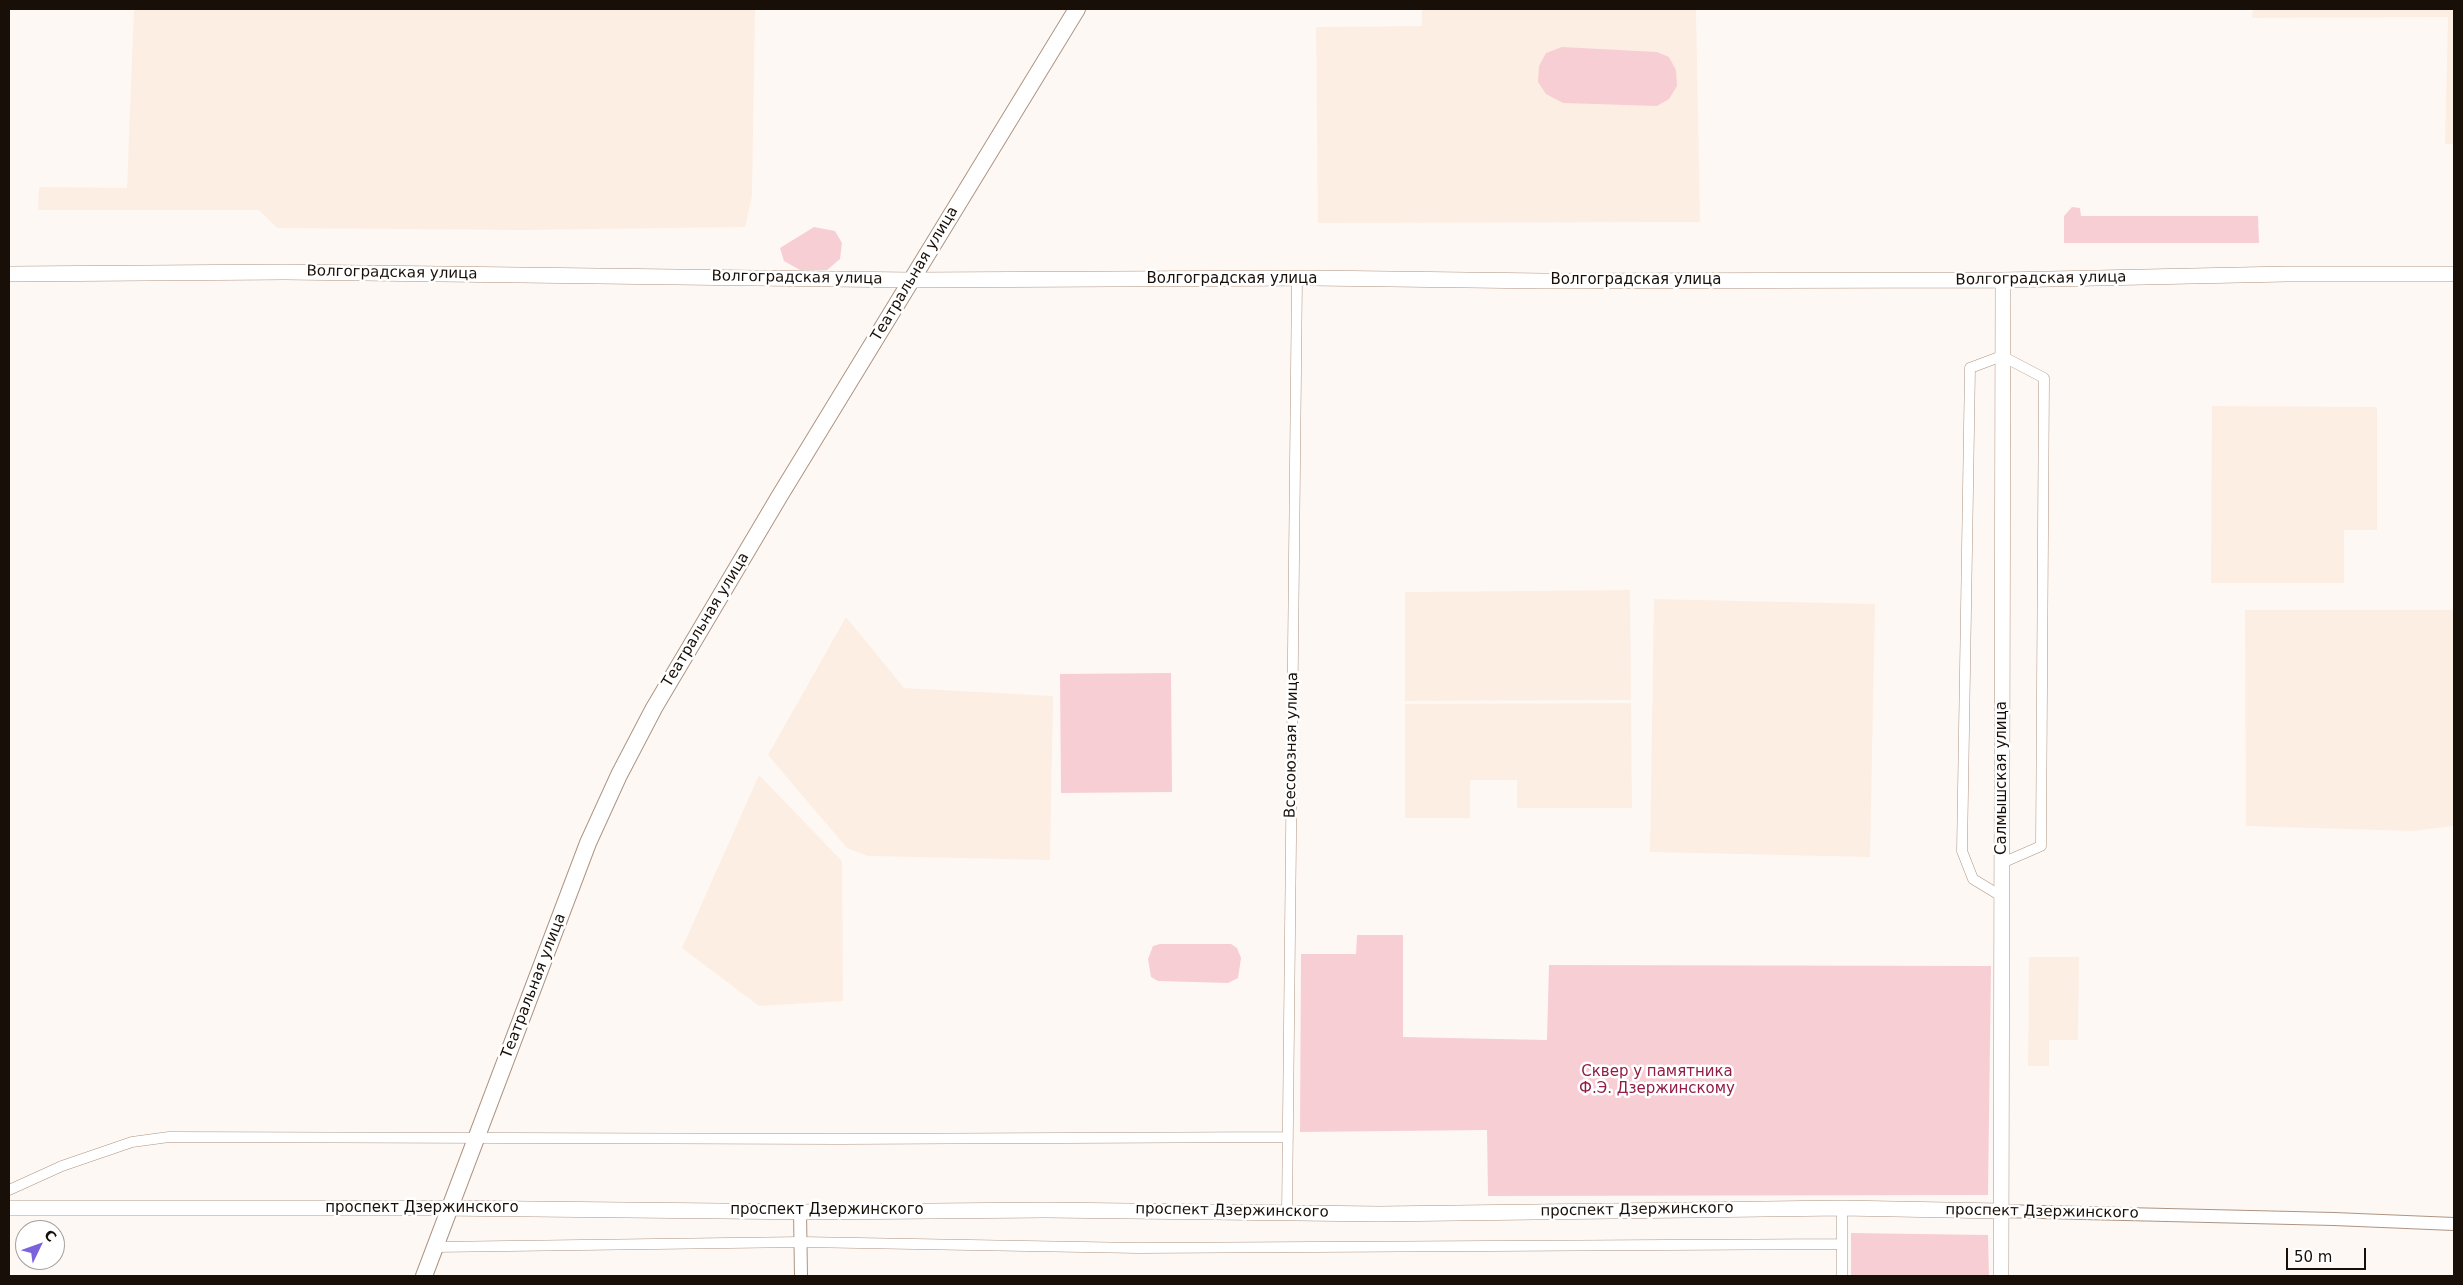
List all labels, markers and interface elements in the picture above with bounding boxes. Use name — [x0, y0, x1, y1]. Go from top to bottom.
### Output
street label: Театральная улица — [868, 203, 962, 345]
street label: Волгоградская улица — [306, 263, 478, 283]
street label: Волгоградская улица — [711, 268, 883, 288]
street label: Волгоградская улица — [1955, 269, 2127, 289]
street label: Волгоградская улица — [1147, 270, 1317, 288]
street label: Волгоградская улица — [1551, 271, 1721, 289]
street label: Театральная улица — [659, 549, 753, 691]
street label: Всесоюзная улица — [1282, 672, 1302, 818]
street label: Салмышская улица — [1993, 701, 2011, 855]
street label: Театральная улица — [498, 911, 570, 1061]
park label: Сквер у памятника Ф.Э. Дзержинскому — [1579, 1063, 1735, 1098]
street label: проспект Дзержинского — [325, 1199, 519, 1217]
street label: проспект Дзержинского — [1540, 1199, 1734, 1221]
street label: проспект Дзержинского — [1135, 1200, 1329, 1222]
street label: проспект Дзержинского — [730, 1201, 924, 1219]
street label: проспект Дзержинского — [1945, 1201, 2139, 1223]
north arrow — [15, 1220, 65, 1270]
text: С — [41, 1226, 60, 1245]
scale bar — [2288, 1238, 2368, 1270]
text: 50 m — [2294, 1248, 2332, 1266]

